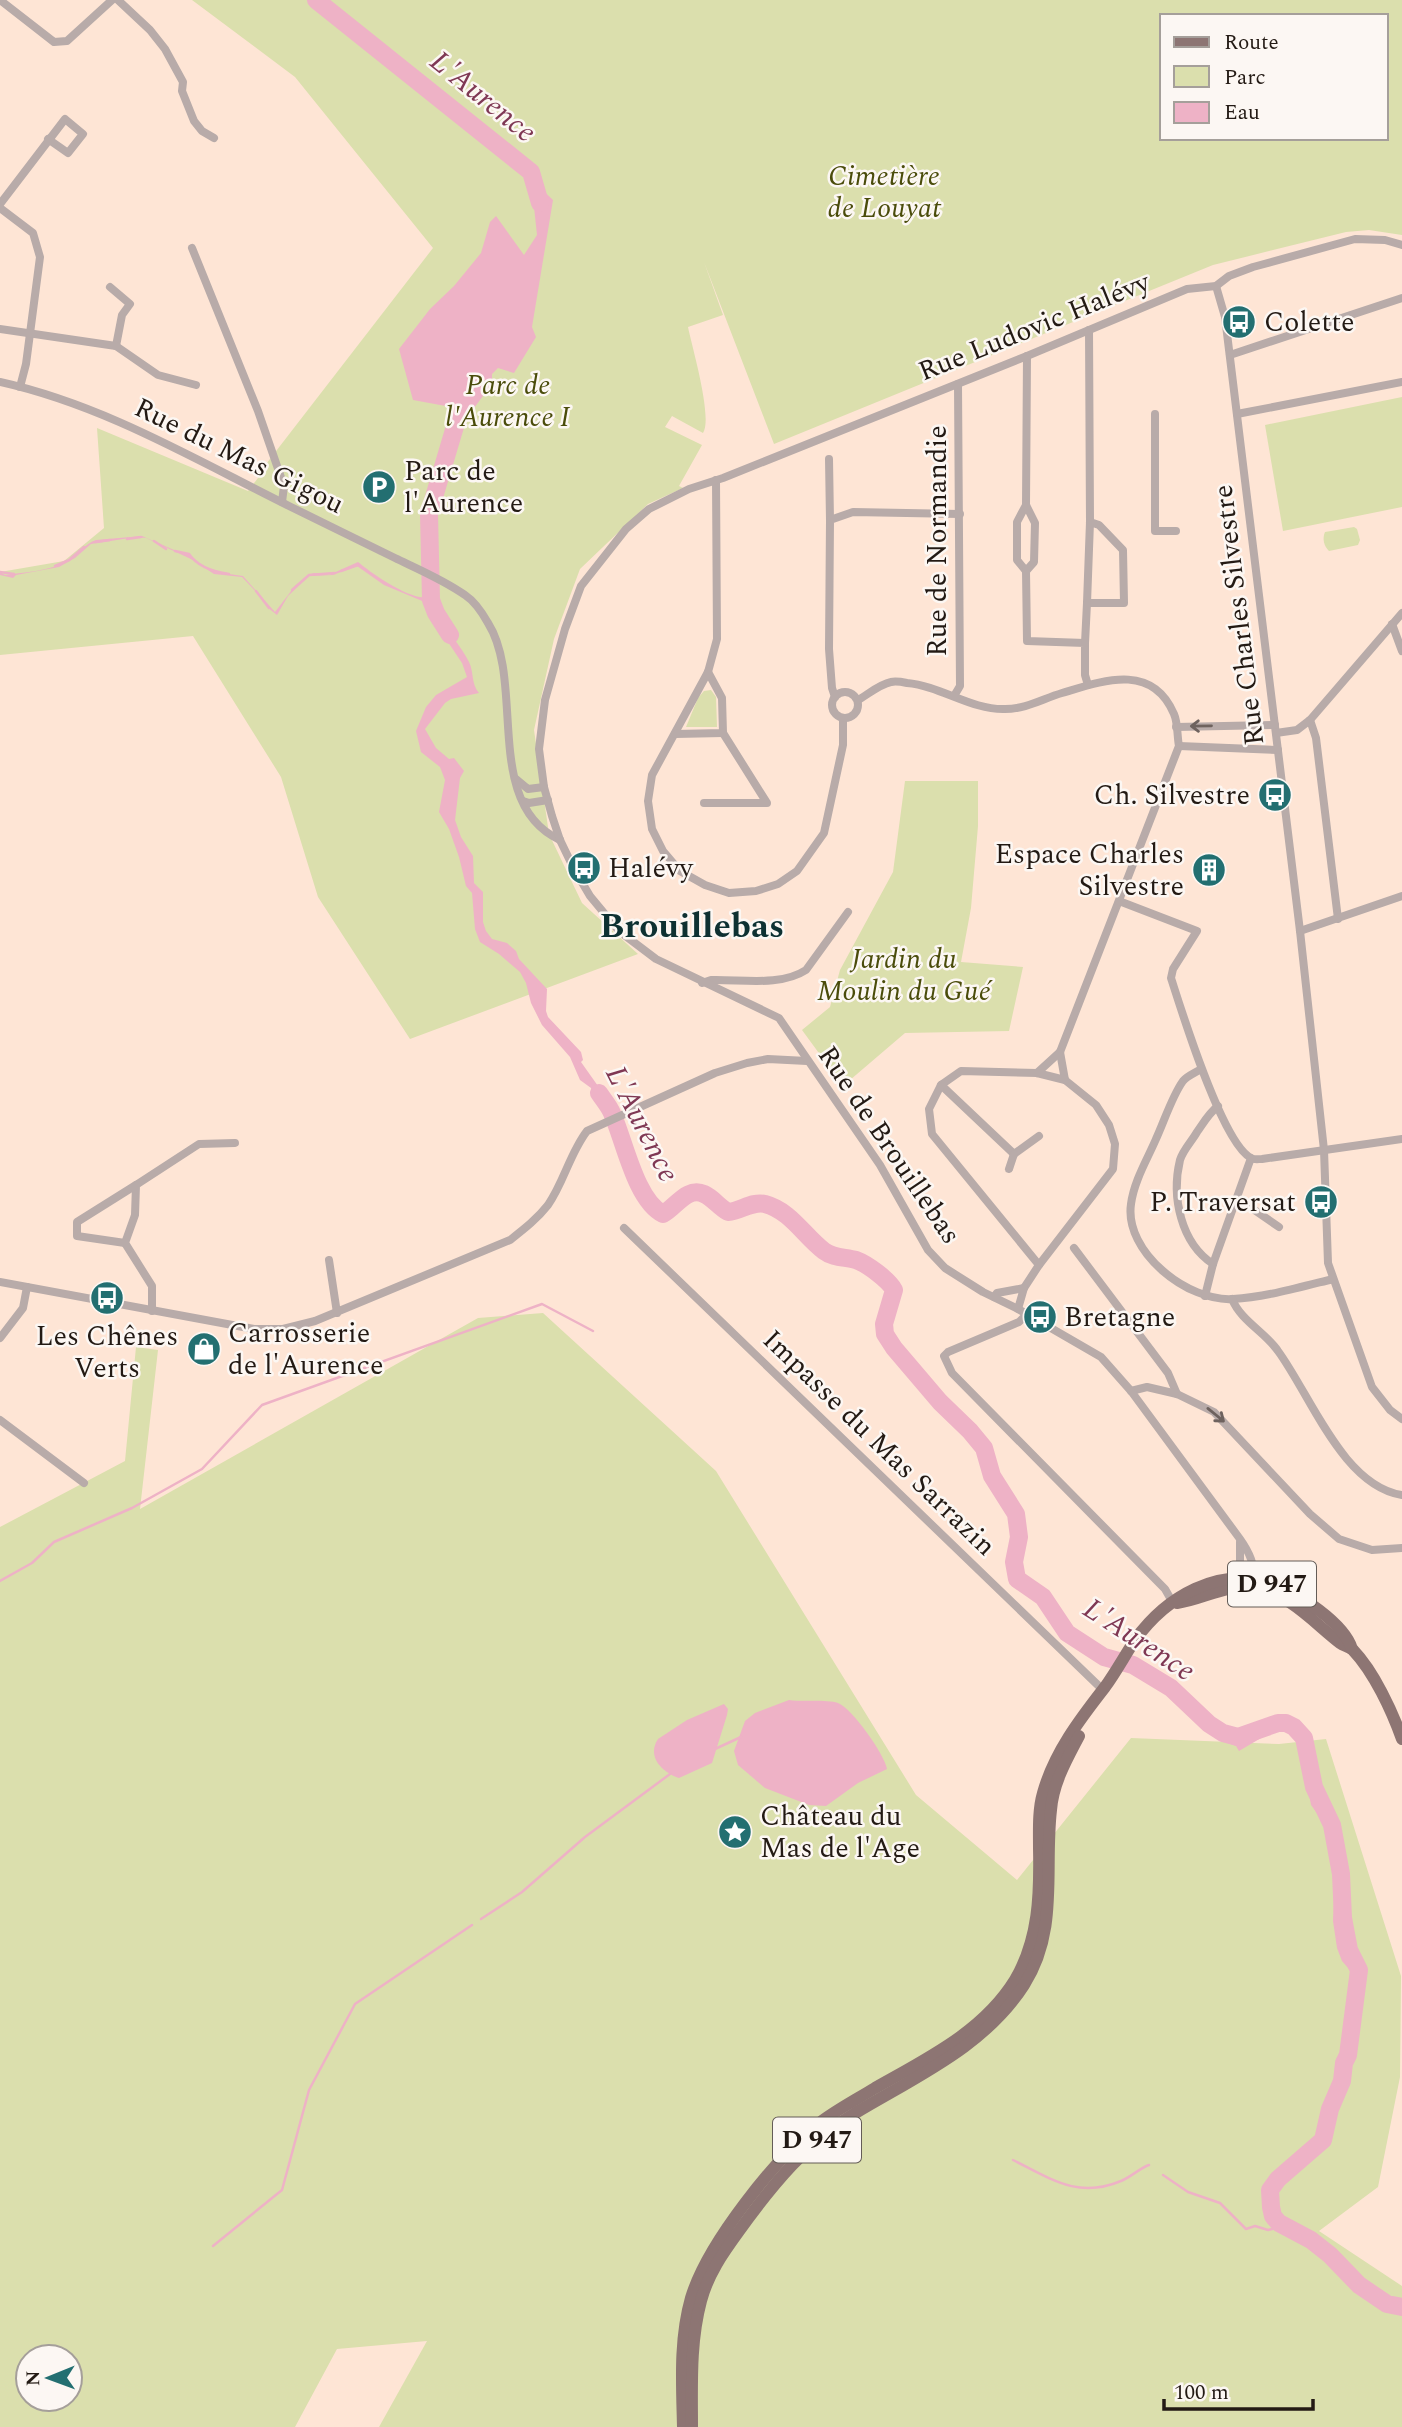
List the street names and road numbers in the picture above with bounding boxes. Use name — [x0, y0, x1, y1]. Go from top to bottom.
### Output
street label: Rue Ludovic Halévy — [912, 260, 1158, 393]
street label: Rue du Mas Gigou — [127, 387, 351, 525]
street label: Rue de Normandie — [916, 425, 959, 657]
street label: Rue Charles Silvestre — [1202, 482, 1276, 748]
street label: Rue de Brouillebas — [806, 1037, 972, 1253]
street label: Impasse du Mas Sarrazin — [752, 1320, 1006, 1566]
road number: D 947 — [1228, 1562, 1316, 1606]
road number: D 947 — [773, 2118, 861, 2162]

